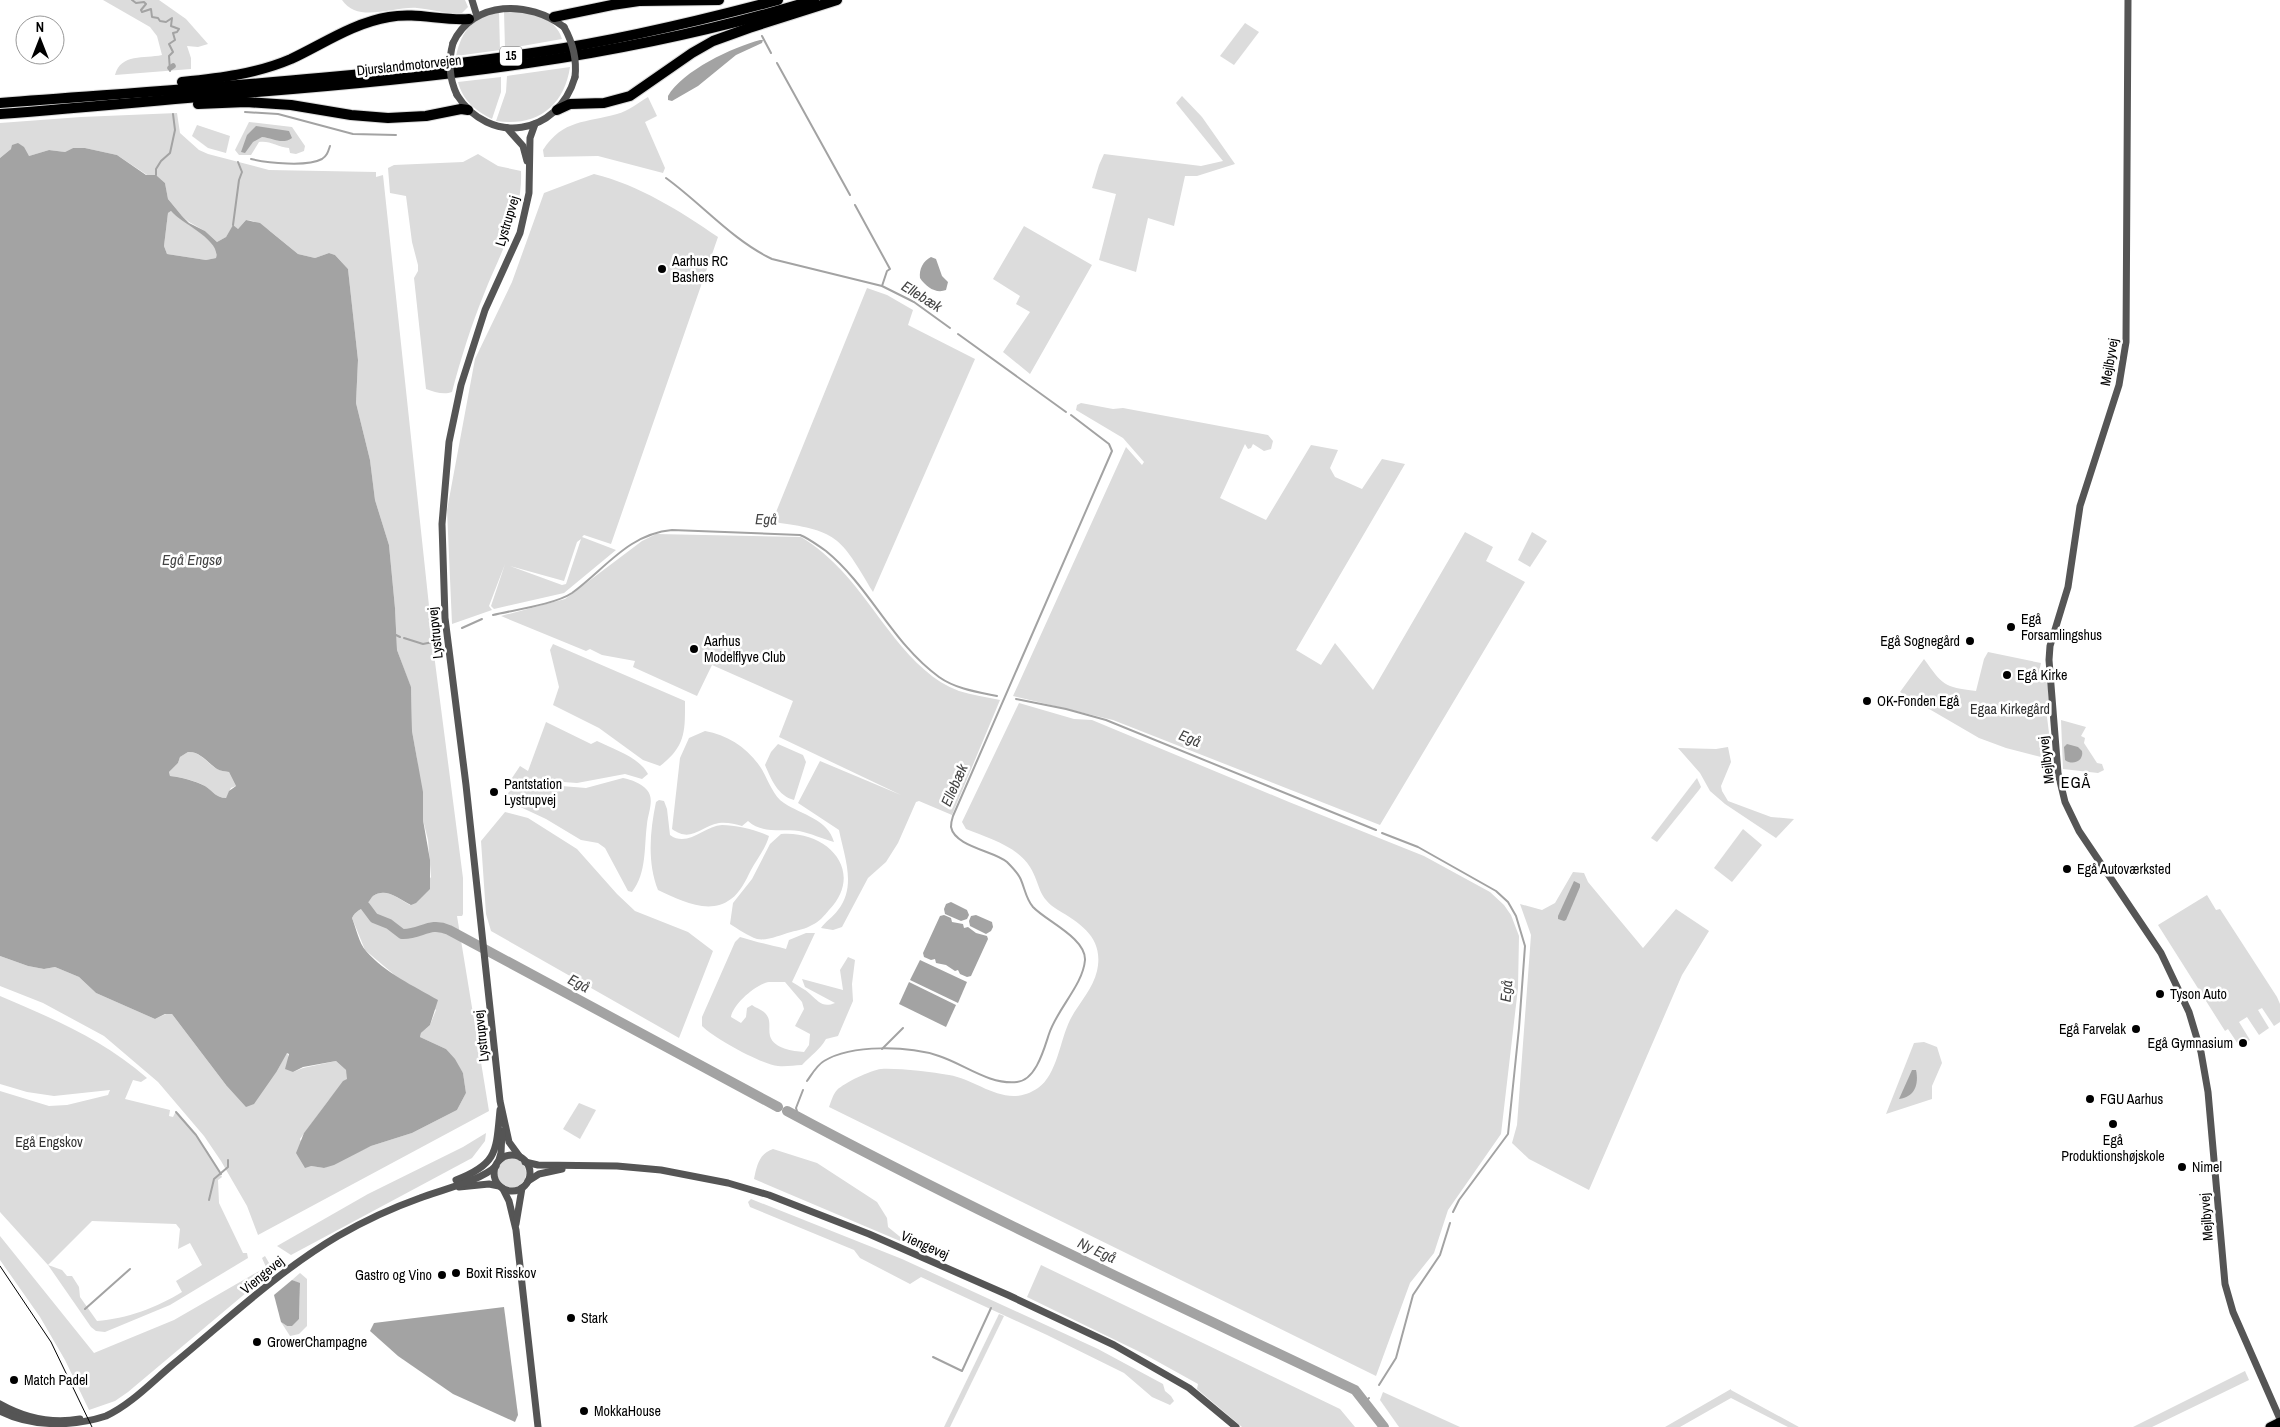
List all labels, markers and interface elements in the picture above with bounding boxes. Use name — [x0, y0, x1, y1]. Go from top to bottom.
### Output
north arrow — [15, 15, 65, 65]
text: N — [36, 18, 44, 36]
road number: 15 — [500, 46, 522, 66]
street label: Djurslandmotorvejen — [356, 51, 462, 79]
street label: Lystrupvej — [491, 194, 523, 248]
place label: Aarhus RC Bashers — [671, 252, 728, 286]
marker: Aarhus RC Bashers — [656, 263, 668, 275]
water label: Ellebæk — [898, 275, 947, 317]
street label: Mejlbyvej — [2096, 337, 2122, 387]
water label: Egå — [755, 508, 777, 530]
water label: Egå Engsø — [162, 549, 222, 570]
street label: Lystrupvej — [423, 606, 447, 660]
place label: Egå Forsamlingshus — [2021, 610, 2102, 644]
marker: Egå Forsamlingshus — [2005, 621, 2017, 633]
place label: Aarhus Modelflyve Club — [703, 632, 786, 666]
place label: Egå Sognegård — [1880, 632, 1960, 650]
marker: Egå Sognegård — [1964, 635, 1976, 647]
marker: Aarhus Modelflyve Club — [688, 643, 700, 655]
place label: Egå Kirke — [2017, 666, 2067, 684]
marker: Egå Kirke — [2001, 669, 2013, 681]
place label: OK-Fonden Egå — [1877, 692, 1960, 710]
marker: OK-Fonden Egå — [1861, 695, 1873, 707]
park label: Egaa Kirkegård — [1970, 700, 2050, 718]
water label: Egå — [1176, 724, 1204, 752]
street label: Mejlbyvej — [2034, 735, 2058, 785]
water label: Ellebæk — [935, 760, 973, 810]
district label: EGÅ — [2061, 771, 2091, 793]
place label: Pantstation Lystrupvej — [504, 775, 562, 809]
marker: Pantstation Lystrupvej — [488, 786, 500, 798]
place label: Egå Autoværksted — [2077, 860, 2171, 878]
marker: Egå Autoværksted — [2061, 863, 2073, 875]
water label: Egå — [564, 969, 594, 997]
water label: Egå — [1495, 979, 1517, 1003]
place label: Tyson Auto — [2170, 985, 2227, 1003]
marker: Tyson Auto — [2154, 988, 2166, 1000]
street label: Lystrupvej — [469, 1009, 493, 1063]
place label: Egå Farvelak — [2059, 1020, 2126, 1038]
marker: Egå Farvelak — [2130, 1023, 2142, 1035]
place label: Egå Gymnasium — [2148, 1034, 2233, 1052]
marker: Egå Gymnasium — [2237, 1037, 2249, 1049]
place label: FGU Aarhus — [2100, 1090, 2163, 1108]
marker: FGU Aarhus — [2084, 1093, 2096, 1105]
marker: Egå Produktionshøjskole — [2107, 1118, 2119, 1130]
place label: Egå Produktionshøjskole — [2061, 1131, 2165, 1165]
park label: Egå Engskov — [15, 1133, 83, 1151]
place label: Nimel — [2192, 1158, 2222, 1176]
marker: Nimel — [2176, 1161, 2188, 1173]
street label: Mejlbyvej — [2195, 1193, 2217, 1241]
street label: Viengevej — [898, 1226, 952, 1264]
water label: Ny Egå — [1074, 1232, 1120, 1268]
street label: Viengevej — [237, 1252, 287, 1298]
place label: Boxit Risskov — [466, 1264, 536, 1282]
place label: Gastro og Vino — [355, 1266, 432, 1284]
marker: Boxit Risskov — [450, 1267, 462, 1279]
marker: Gastro og Vino — [436, 1269, 448, 1281]
place label: Stark — [581, 1309, 608, 1327]
marker: Stark — [565, 1312, 577, 1324]
place label: GrowerChampagne — [267, 1333, 367, 1351]
marker: GrowerChampagne — [251, 1336, 263, 1348]
place label: Match Padel — [24, 1371, 88, 1389]
marker: Match Padel — [8, 1374, 20, 1386]
place label: MokkaHouse — [594, 1402, 661, 1420]
marker: MokkaHouse — [578, 1405, 590, 1417]

